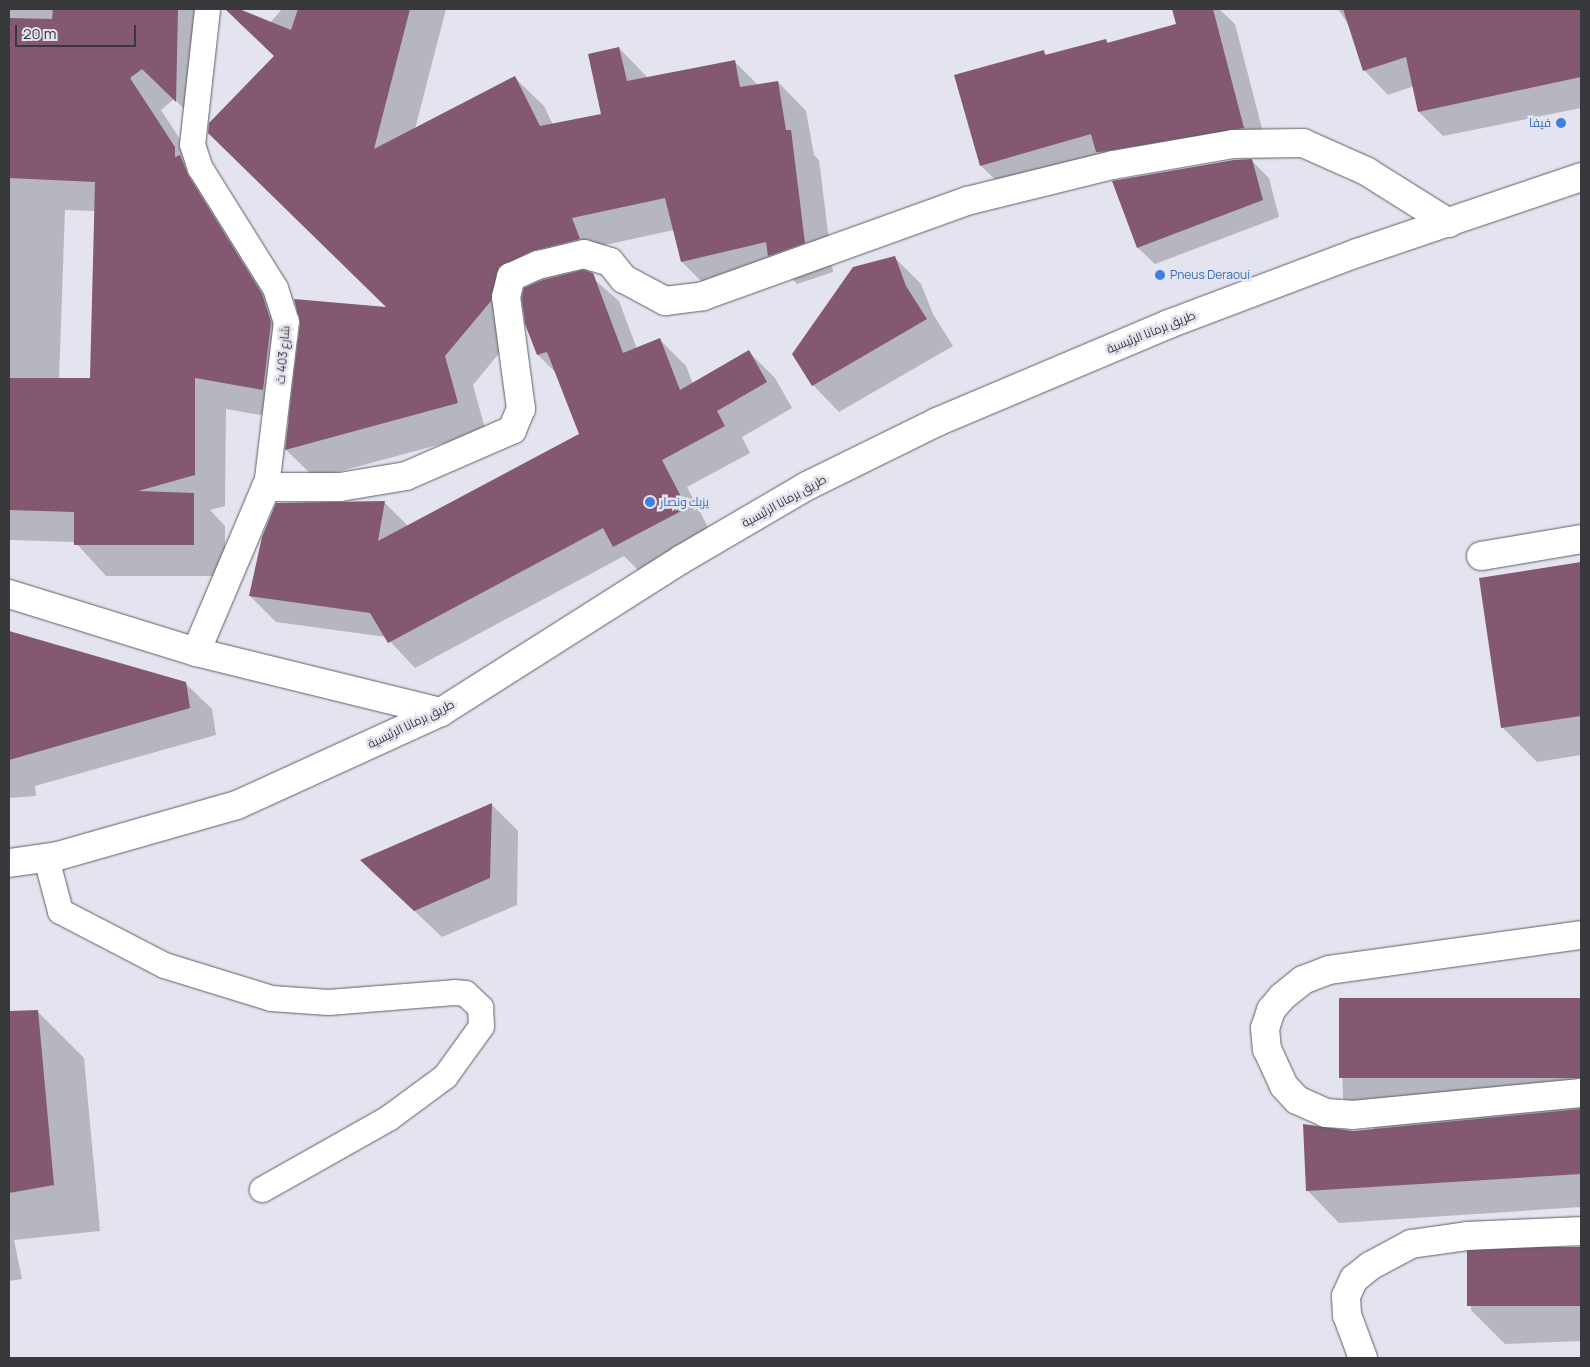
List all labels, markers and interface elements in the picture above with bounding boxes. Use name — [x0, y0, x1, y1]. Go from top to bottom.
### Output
scale bar — [18, 15, 139, 47]
text: 20 m — [23, 23, 56, 44]
place label: فيفا — [1529, 116, 1551, 130]
marker: فيفا — [1555, 117, 1567, 129]
place label: Pneus Deraoui — [1170, 268, 1250, 282]
marker: Pneus Deraoui — [1154, 269, 1166, 281]
street label: طريق برمانا الرئيسية — [1104, 308, 1198, 356]
street label: شارع 403 ث — [273, 325, 293, 385]
street label: طريق برمانا الرئيسية — [739, 472, 829, 530]
place label: يزبك ونصار — [660, 495, 709, 509]
marker: يزبك ونصار — [644, 496, 656, 508]
street label: طريق برمانا الرئيسية — [365, 697, 457, 751]

